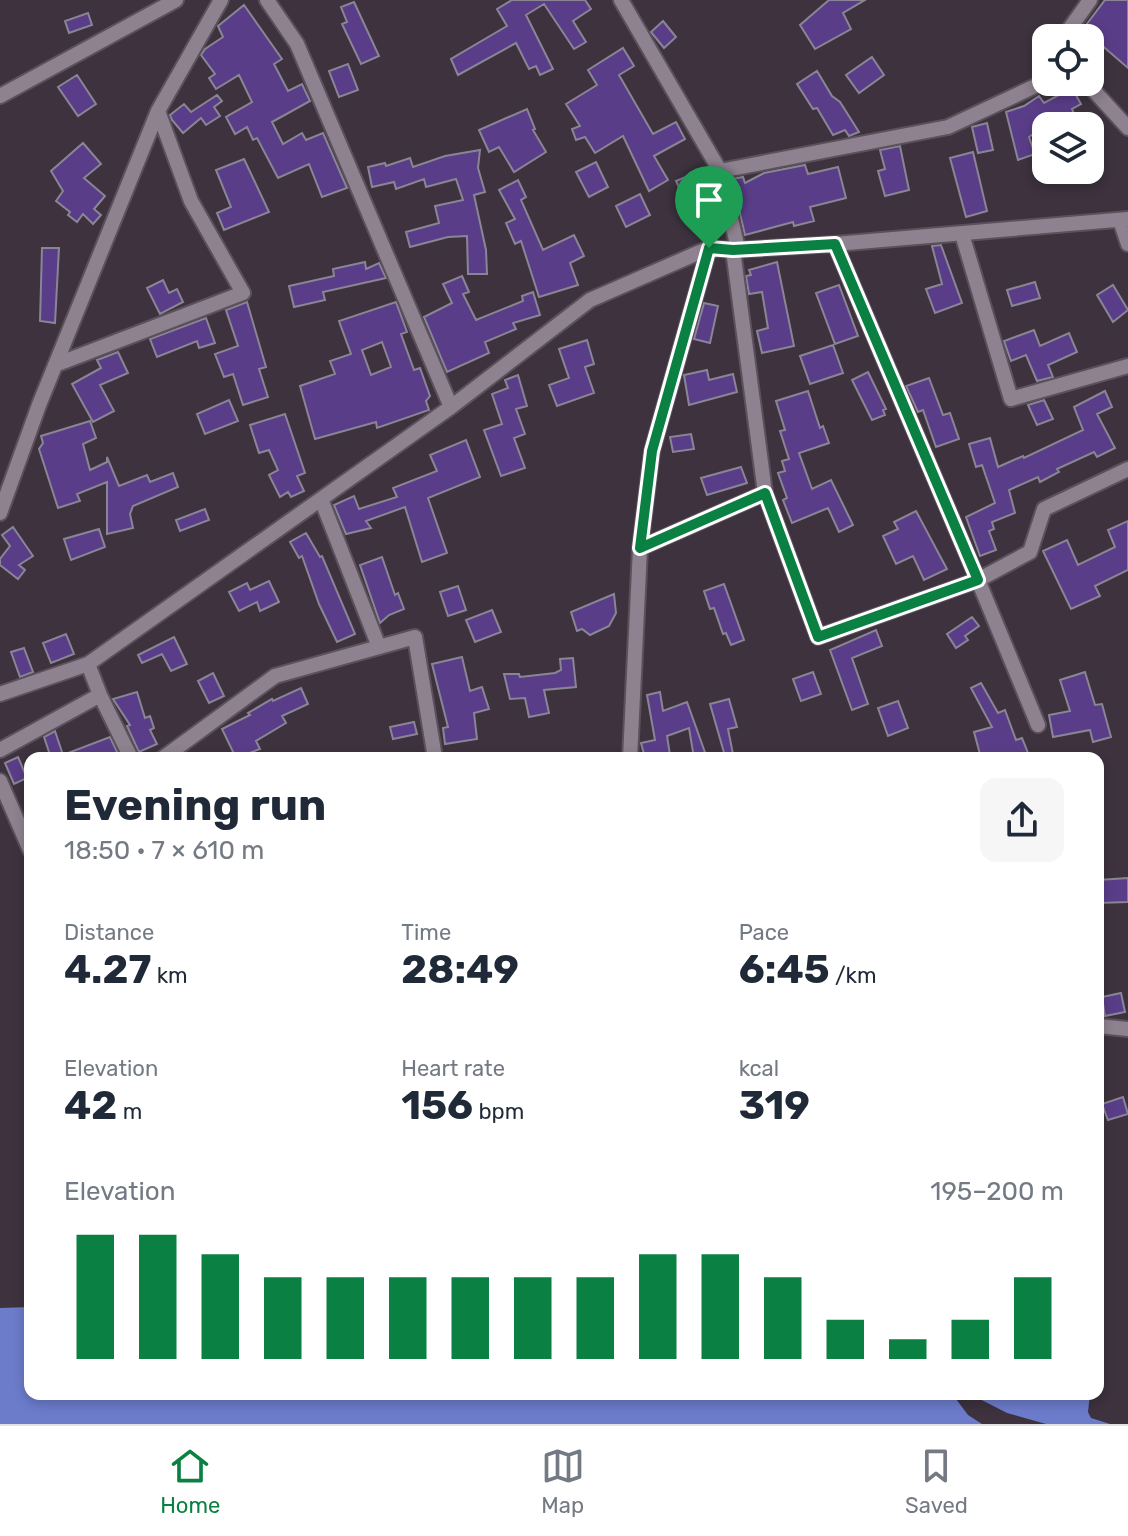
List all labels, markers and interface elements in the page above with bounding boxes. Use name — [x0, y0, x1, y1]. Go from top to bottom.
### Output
map controls — [1032, 24, 1104, 184]
button: locate — [1032, 24, 1104, 96]
button: layers — [1032, 112, 1104, 184]
pin — [675, 166, 743, 248]
icon: arrive — [687, 178, 731, 222]
button: share — [980, 778, 1064, 862]
text: Evening run — [64, 779, 326, 831]
text: 18:50 · 7 × 610 m — [64, 835, 264, 866]
text: Distance — [64, 919, 154, 946]
text: Time — [401, 919, 451, 946]
text: Pace — [739, 919, 789, 946]
text: 4.27 — [64, 946, 151, 993]
text: 28:49 — [401, 946, 519, 993]
text: 6:45 — [739, 946, 830, 993]
text: km — [151, 962, 188, 989]
text: /km — [830, 962, 876, 989]
text: Elevation — [64, 1055, 158, 1082]
text: Heart rate — [401, 1055, 505, 1082]
text: kcal — [739, 1055, 779, 1082]
text: 42 — [64, 1082, 117, 1129]
text: 156 — [401, 1082, 473, 1129]
text: 319 — [739, 1082, 810, 1129]
text: m — [117, 1098, 142, 1125]
text: bpm — [473, 1098, 524, 1125]
text: Elevation — [64, 1176, 175, 1207]
text: 195–200 m — [930, 1176, 1064, 1207]
tab: Home — [160, 1444, 220, 1519]
tab: Map — [541, 1444, 585, 1519]
tab: Saved — [905, 1444, 968, 1519]

